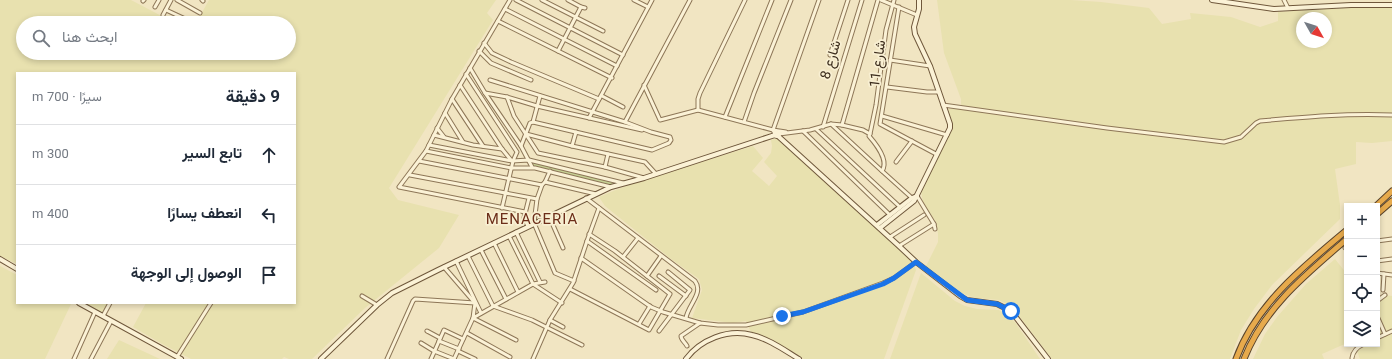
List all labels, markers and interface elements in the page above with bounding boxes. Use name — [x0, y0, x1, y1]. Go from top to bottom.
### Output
north arrow — [1296, 12, 1332, 48]
search box — [16, 16, 296, 60]
icon: search — [30, 27, 52, 49]
text: ابحث هنا — [62, 27, 118, 50]
street label: شارع 8 — [816, 38, 848, 82]
street label: شارع 11 — [865, 39, 893, 89]
text: 9 دقيقة — [226, 85, 280, 111]
text: سيرًا · 700 m — [32, 88, 102, 108]
text: تابع السير — [182, 143, 242, 166]
icon: ahead — [258, 144, 280, 166]
text: 300 m — [32, 145, 69, 165]
text: انعطف يسارًا — [167, 203, 242, 226]
map controls — [1344, 203, 1380, 347]
button: + — [1344, 203, 1380, 239]
icon: left — [258, 204, 280, 226]
text: 400 m — [32, 205, 69, 225]
district label: MENACERIA — [486, 209, 578, 232]
button: − — [1344, 239, 1380, 275]
text: الوصول إلى الوجهة — [131, 263, 242, 286]
icon: arrive — [258, 264, 280, 286]
button: locate — [1344, 275, 1380, 311]
route start — [1002, 302, 1020, 320]
route end — [773, 307, 791, 325]
button: layers — [1344, 311, 1380, 347]

